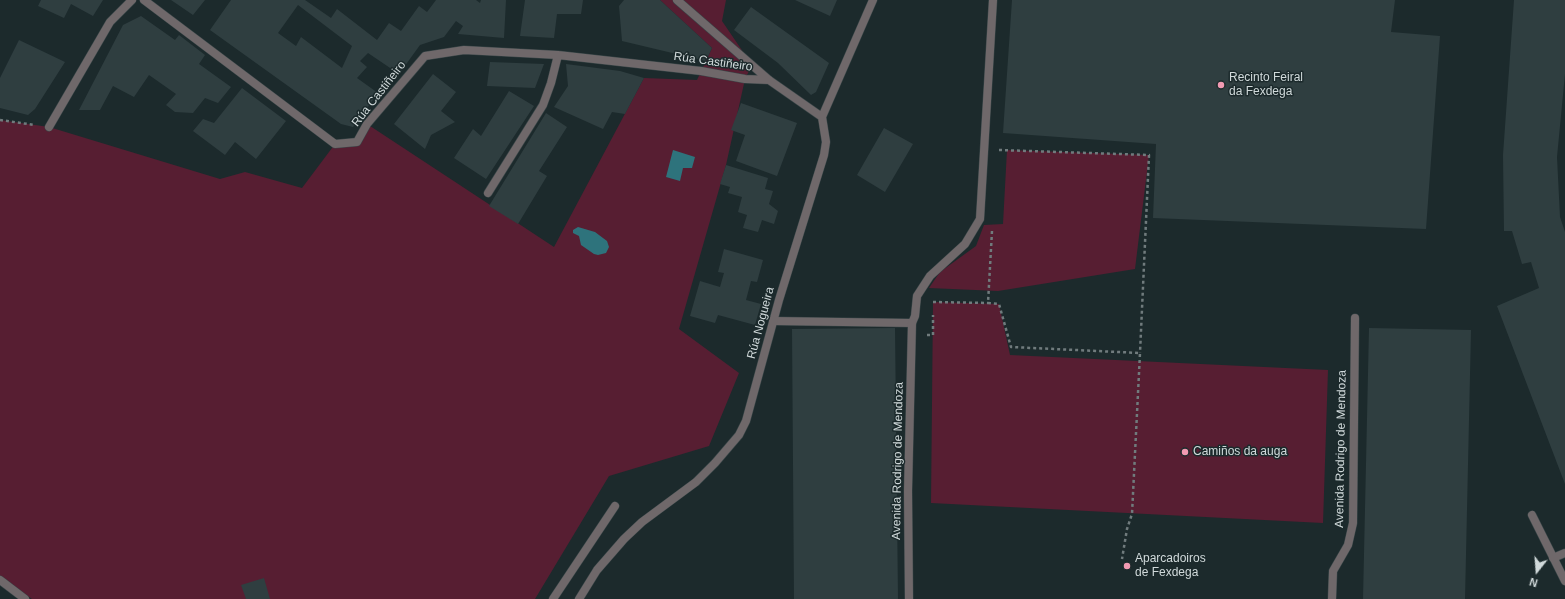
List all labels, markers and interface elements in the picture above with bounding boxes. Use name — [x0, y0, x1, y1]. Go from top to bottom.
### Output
street label: Rúa Castiñeiro — [673, 49, 753, 75]
street label: Rúa Castiñeiro — [349, 58, 409, 130]
place label: Recinto Feiral da Fexdega — [1229, 71, 1303, 99]
marker: Recinto Feiral da Fexdega — [1216, 80, 1226, 90]
street label: Rúa Nogueira — [744, 285, 778, 361]
street label: Avenida Rodrigo de Mendoza — [1332, 370, 1350, 528]
street label: Avenida Rodrigo de Mendoza — [889, 382, 907, 540]
place label: Camiños da auga — [1193, 445, 1287, 459]
marker: Camiños da auga — [1180, 447, 1190, 457]
north arrow — [1517, 551, 1557, 591]
place label: Aparcadoiros de Fexdega — [1135, 552, 1206, 580]
marker: Aparcadoiros de Fexdega — [1122, 561, 1132, 571]
text: N — [1528, 576, 1539, 589]

